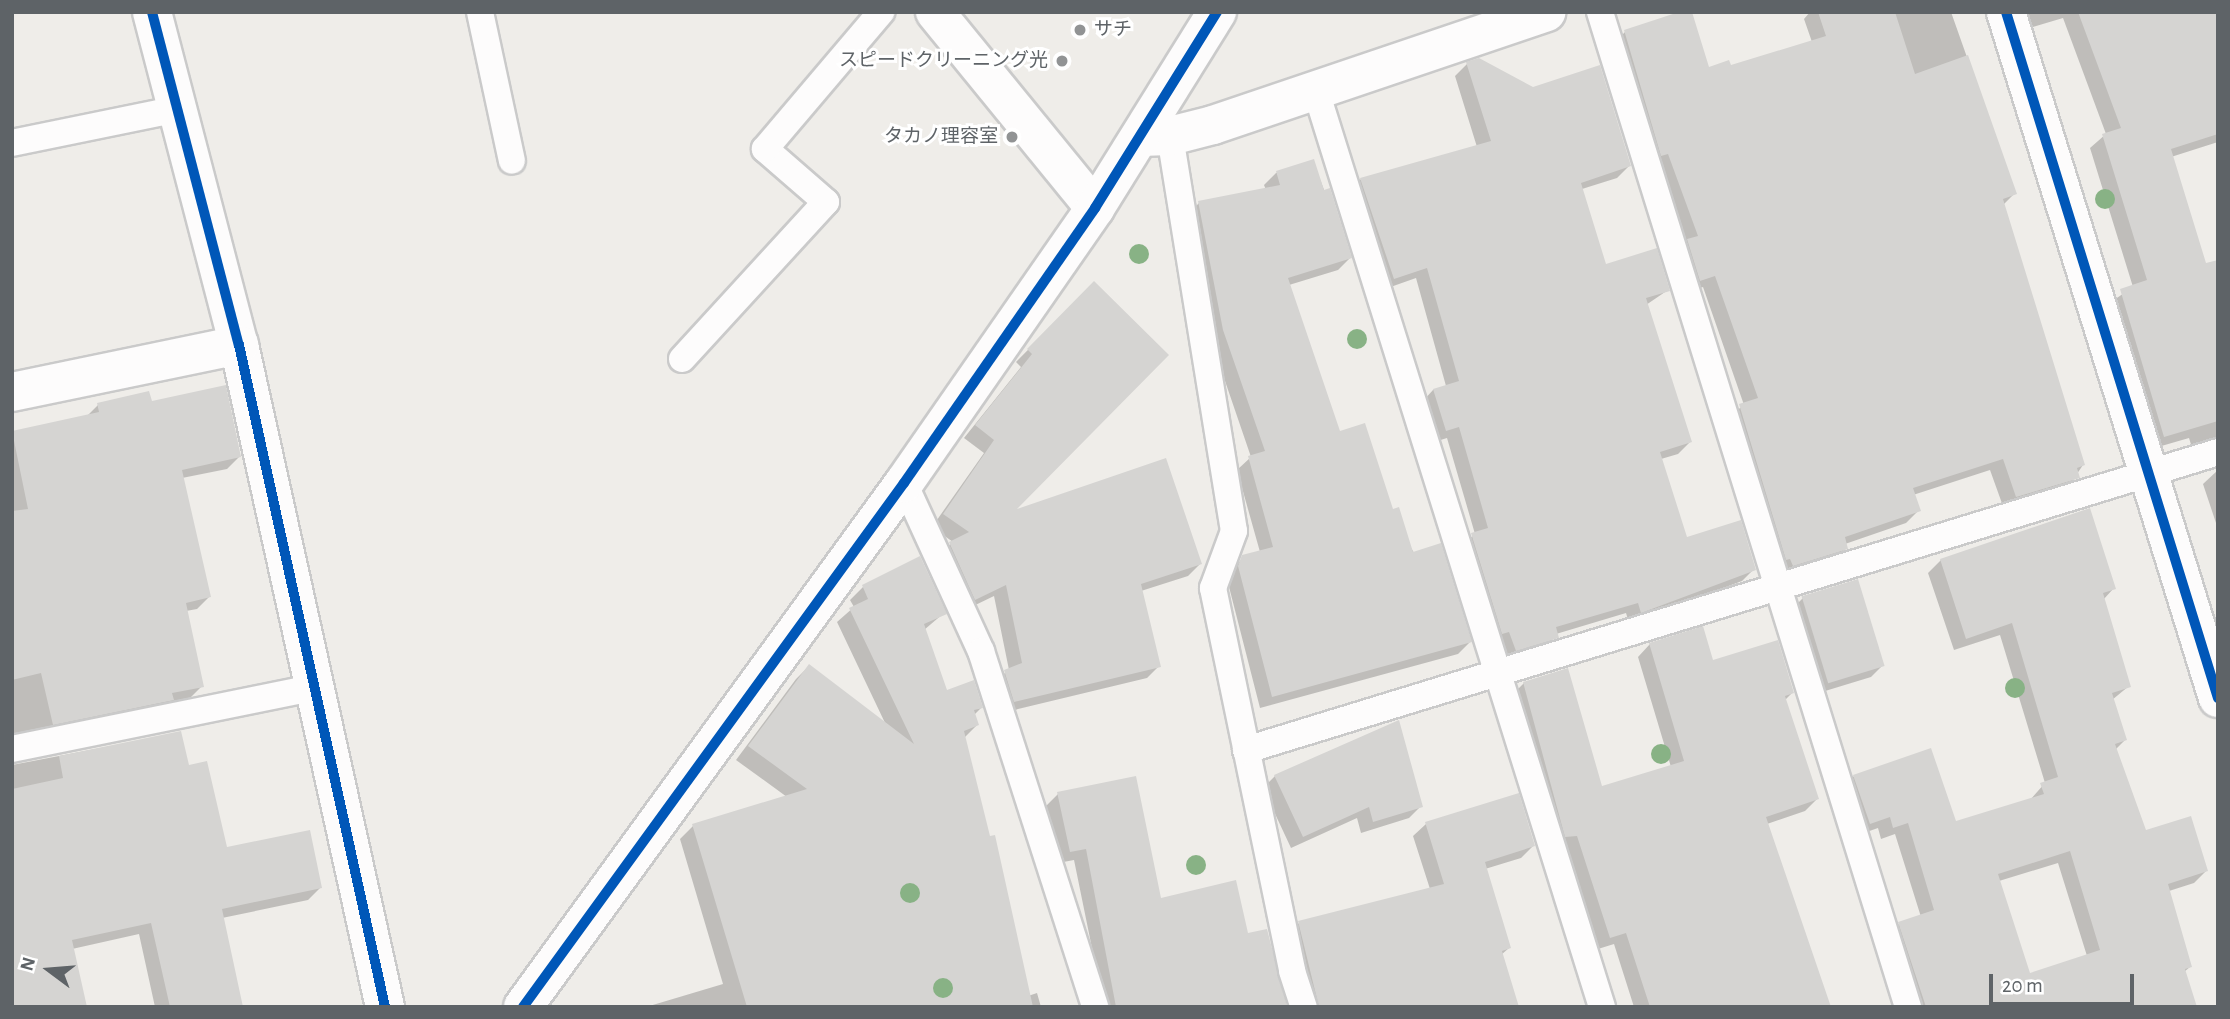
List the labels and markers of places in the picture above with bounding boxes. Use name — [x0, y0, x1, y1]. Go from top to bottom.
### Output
place label: サチ — [1094, 19, 1132, 41]
marker: サチ — [1072, 22, 1088, 38]
place label: スピードクリーニング光 — [839, 50, 1048, 72]
marker: スピードクリーニング光 — [1054, 53, 1070, 69]
place label: タカノ理容室 — [884, 126, 998, 148]
marker: タカノ理容室 — [1004, 129, 1020, 145]

